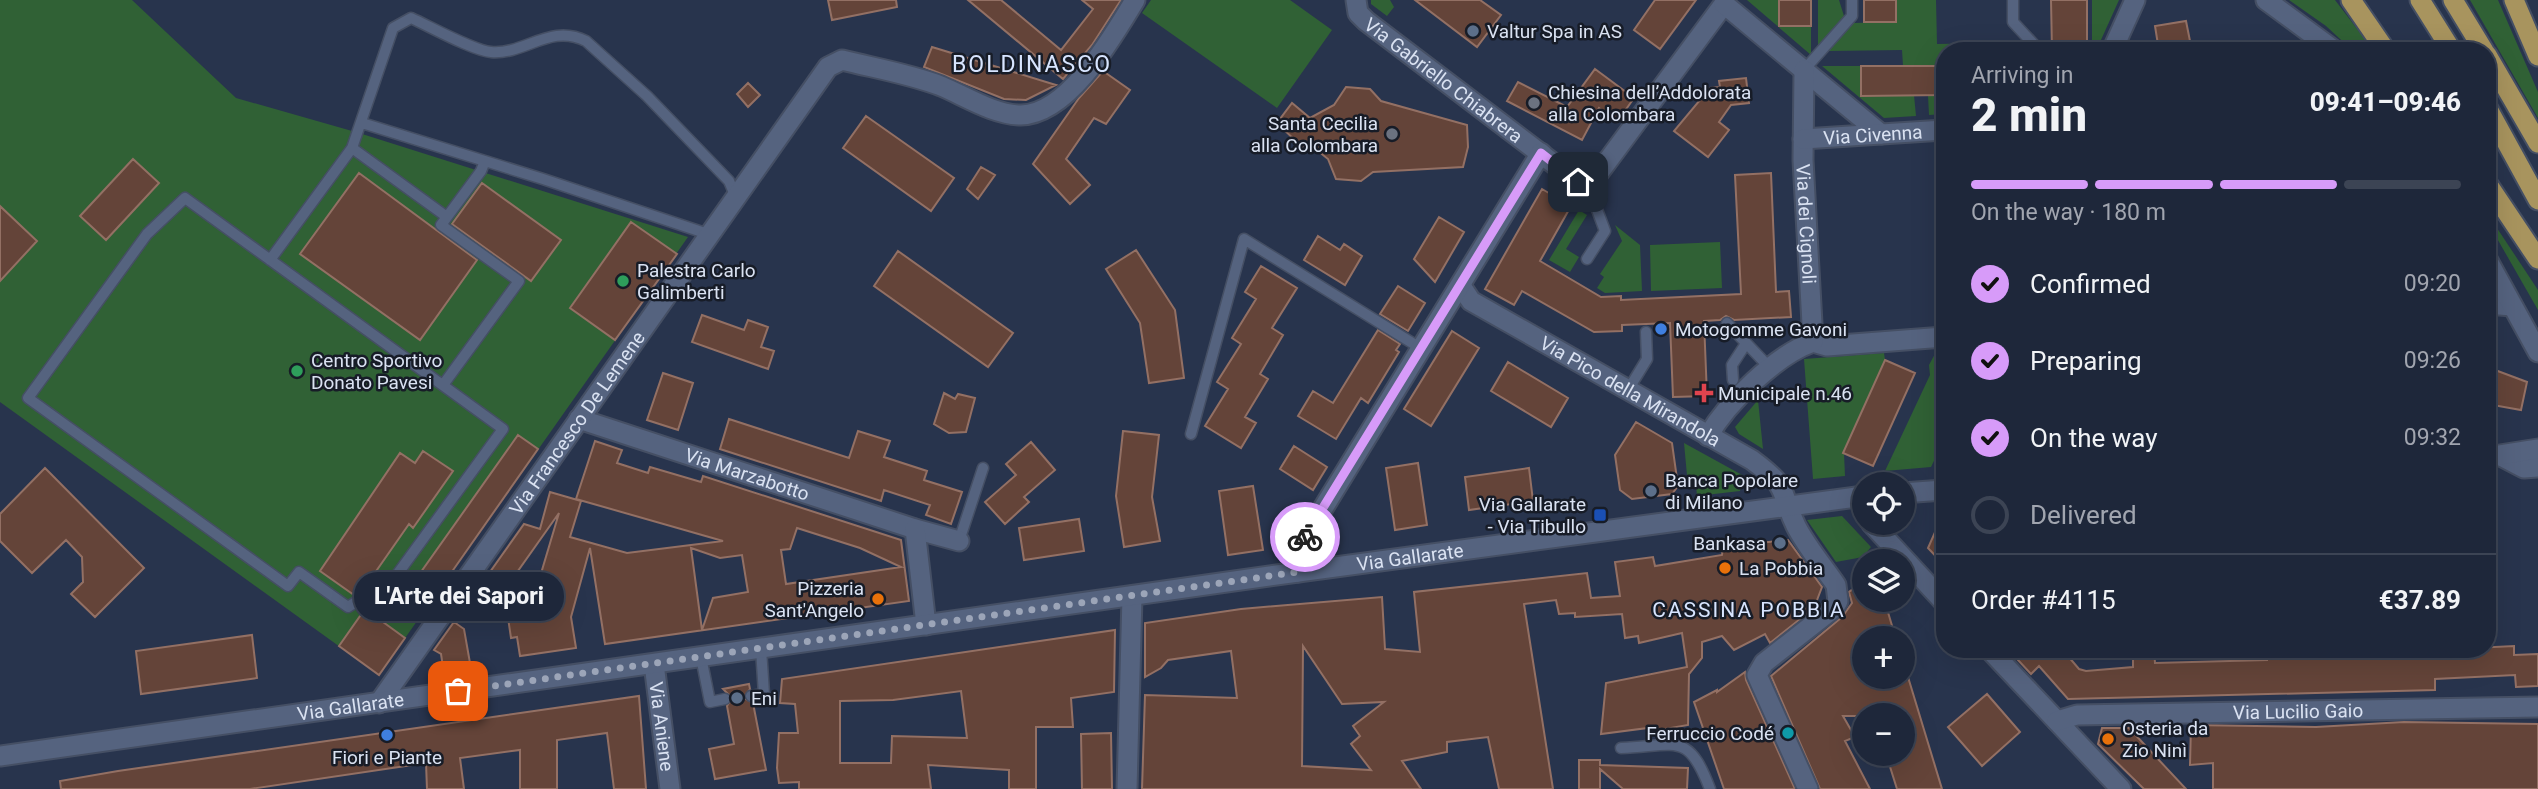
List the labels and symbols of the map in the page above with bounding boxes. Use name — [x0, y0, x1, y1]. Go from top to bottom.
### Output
street label: Via Gabriello Chiabrera — [1360, 13, 1527, 148]
place label: Valtur Spa in AS — [1487, 20, 1622, 43]
marker: Valtur Spa in AS — [1465, 23, 1481, 39]
district label: BOLDINASCO — [952, 51, 1112, 78]
place label: Chiesina dell’Addolorata alla Colombara — [1548, 81, 1751, 126]
marker: Chiesina dell’Addolorata alla Colombara — [1526, 95, 1542, 111]
place label: Santa Cecilia alla Colombara — [1251, 112, 1378, 157]
street label: Via Civenna — [1823, 120, 1923, 150]
marker: Santa Cecilia alla Colombara — [1384, 126, 1400, 142]
pin — [1548, 152, 1608, 212]
street label: Via dei Cignoli — [1791, 163, 1821, 285]
place label: Palestra Carlo Galimberti — [637, 259, 756, 304]
marker: Palestra Carlo Galimberti — [615, 273, 631, 289]
place label: Motogomme Gavoni — [1675, 318, 1847, 341]
marker: Motogomme Gavoni — [1653, 321, 1669, 337]
street label: Via Francesco De Lemene — [505, 327, 650, 519]
street label: Via Pico della Mirandola — [1536, 331, 1724, 452]
place label: Centro Sportivo Donato Pavesi — [311, 349, 442, 394]
marker: Centro Sportivo Donato Pavesi — [289, 363, 305, 379]
place label: Municipale n.46 — [1718, 382, 1852, 405]
marker: Municipale n.46 — [1696, 385, 1712, 401]
street label: Via Marzabotto — [682, 443, 812, 506]
place label: Banca Popolare di Milano — [1665, 469, 1798, 514]
marker: Banca Popolare di Milano — [1643, 483, 1659, 499]
place label: Via Gallarate - Via Tibullo — [1479, 493, 1586, 538]
courier — [1270, 502, 1340, 572]
marker: Via Gallarate - Via Tibullo — [1592, 507, 1608, 523]
place label: Bankasa — [1693, 532, 1766, 555]
marker: Bankasa — [1772, 535, 1788, 551]
street label: Via Gallarate — [1355, 539, 1465, 576]
place label: La Pobbia — [1739, 557, 1823, 580]
marker: La Pobbia — [1717, 560, 1733, 576]
callout: L'Arte dei Sapori — [353, 572, 563, 621]
place label: Pizzeria Sant'Angelo — [764, 577, 864, 622]
marker: Pizzeria Sant'Angelo — [870, 591, 886, 607]
district label: CASSINA POBBIA — [1652, 598, 1846, 622]
pin — [428, 661, 488, 721]
street label: Via Aniene — [644, 680, 679, 773]
place label: Eni — [751, 687, 777, 710]
street label: Via Gallarate — [296, 688, 405, 726]
marker: Eni — [729, 690, 745, 706]
street label: Via Lucilio Gaio — [2233, 699, 2363, 724]
place label: Osteria da Zio Ninì — [2122, 717, 2208, 762]
place label: Ferruccio Codé — [1646, 722, 1774, 745]
marker: Ferruccio Codé — [1780, 725, 1796, 741]
marker: Fiori e Piante — [379, 727, 395, 743]
marker: Osteria da Zio Ninì — [2100, 731, 2116, 747]
place label: Fiori e Piante — [332, 746, 442, 769]

